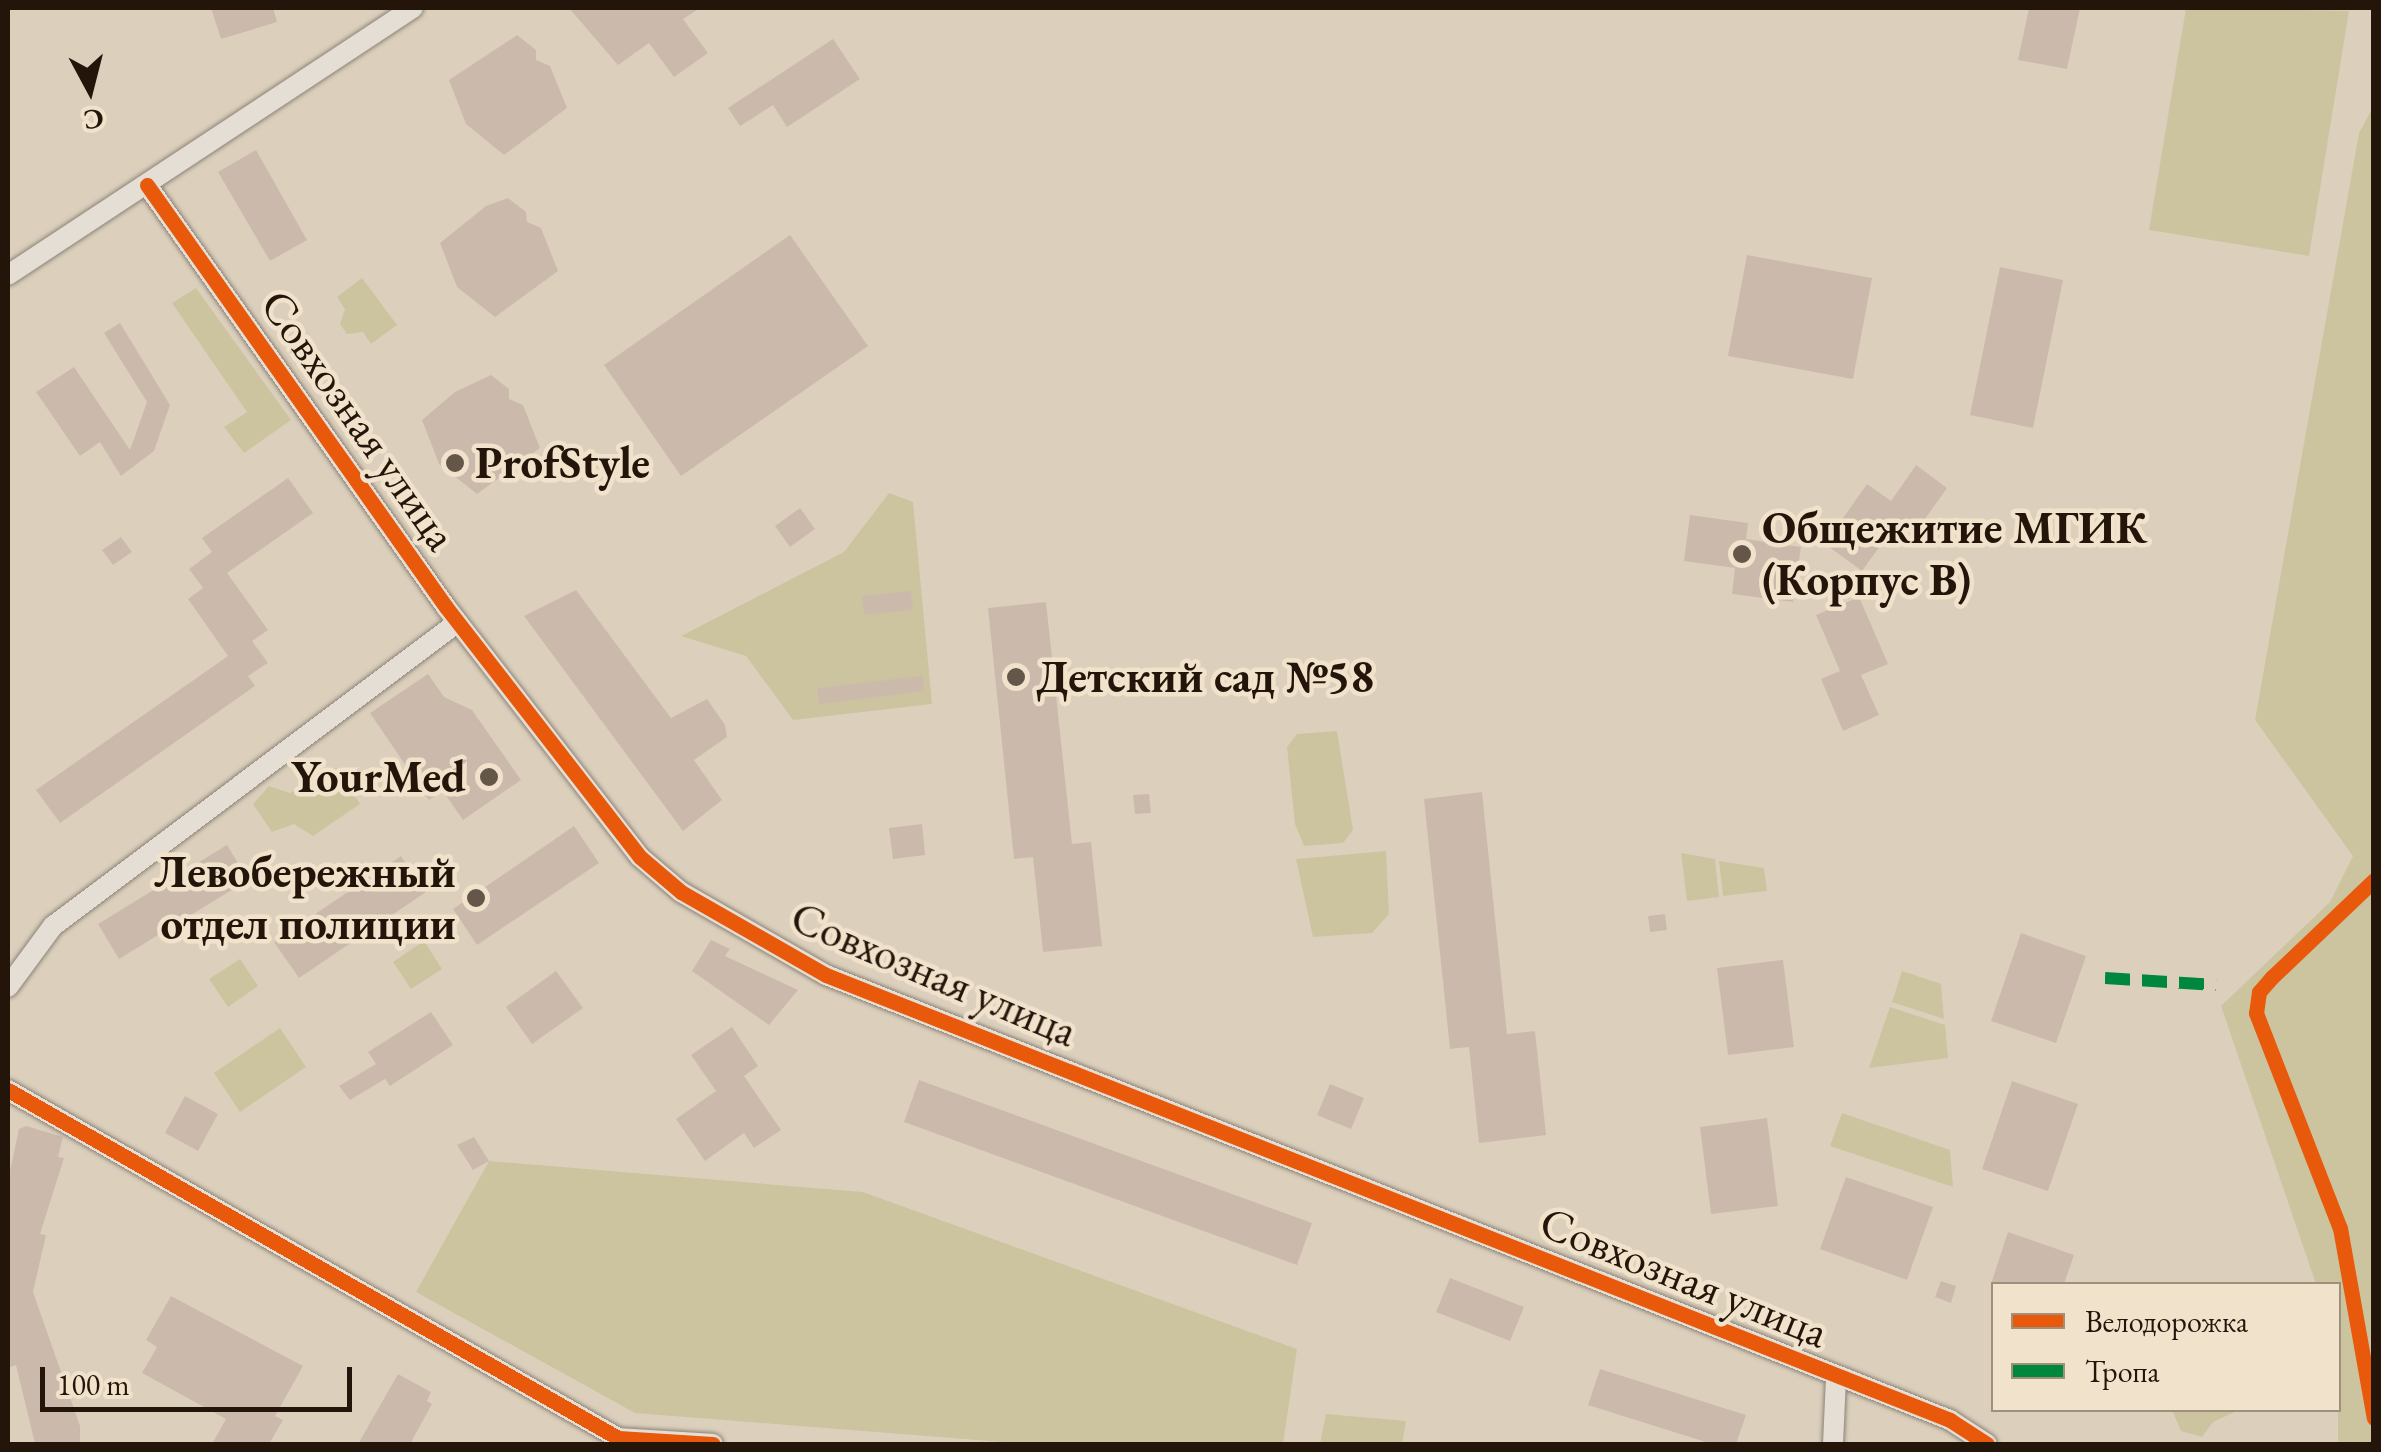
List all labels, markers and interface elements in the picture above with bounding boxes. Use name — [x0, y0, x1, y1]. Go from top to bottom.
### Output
north arrow — [40, 40, 140, 140]
text: С — [82, 101, 106, 139]
street label: Совхозная улица — [249, 279, 469, 561]
place label: ProfStyle — [475, 436, 650, 490]
marker: ProfStyle — [444, 452, 466, 474]
place label: Общежитие МГИК (Корпус В) — [1762, 501, 2147, 607]
marker: Общежитие МГИК (Корпус В) — [1731, 543, 1753, 565]
place label: Детский сад №58 — [1036, 650, 1374, 704]
marker: Детский сад №58 — [1005, 666, 1027, 688]
place label: YourMed — [291, 750, 466, 804]
marker: YourMed — [476, 764, 502, 790]
place label: Левобережный отдел полиции — [154, 845, 456, 951]
marker: Левобережный отдел полиции — [465, 887, 487, 909]
street label: Совхозная улица — [783, 890, 1085, 1058]
street label: Совхозная улица — [1532, 1195, 1836, 1359]
legend — [1991, 1282, 2341, 1412]
text: Велодорожка — [2085, 1302, 2248, 1341]
scale bar — [45, 1347, 358, 1409]
text: Тропа — [2085, 1352, 2160, 1391]
text: 100 m — [57, 1365, 130, 1404]

